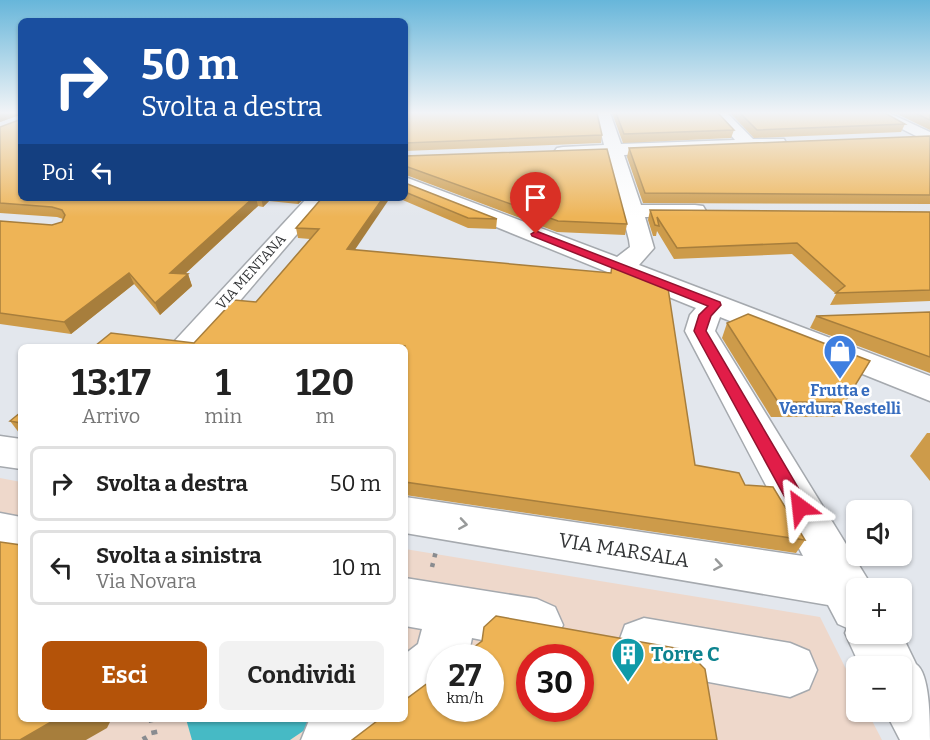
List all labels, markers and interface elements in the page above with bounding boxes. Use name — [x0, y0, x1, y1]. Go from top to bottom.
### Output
text: 50 m — [141, 40, 238, 90]
icon: right — [42, 42, 120, 120]
text: Svolta a destra — [141, 91, 322, 123]
icon: left — [86, 156, 119, 189]
text: Poi — [42, 159, 74, 186]
pin — [510, 172, 561, 234]
icon: arrive — [519, 181, 552, 214]
street label: VIA MENTANA — [213, 231, 289, 313]
shop icon: Frutta e Verdura Restelli — [822, 333, 858, 380]
text: 13:17 — [72, 361, 151, 405]
text: 1 — [215, 361, 231, 405]
text: 120 — [296, 361, 354, 405]
place label: Frutta e Verdura Restelli — [779, 381, 901, 418]
text: Arrivo — [82, 404, 140, 428]
text: min — [204, 404, 242, 428]
text: m — [315, 404, 335, 428]
icon: right — [45, 467, 78, 500]
text: Svolta a destra — [96, 470, 248, 497]
text: 50 m — [330, 470, 381, 497]
position arrow — [768, 475, 832, 539]
map controls — [846, 500, 912, 722]
button: sound — [846, 500, 912, 566]
one-way arrow — [458, 518, 467, 530]
street label: VIA MARSALA — [557, 528, 692, 572]
text: Svolta a sinistra — [96, 542, 262, 569]
icon: left — [45, 551, 78, 584]
text: 10 m — [333, 554, 381, 581]
one-way arrow — [713, 558, 722, 570]
text: Via Novara — [96, 569, 196, 593]
button: + — [846, 578, 912, 644]
building icon: Torre C — [610, 636, 646, 683]
button: Esci — [42, 641, 207, 710]
button: Condividi — [219, 641, 384, 710]
place label: Torre C — [651, 642, 720, 666]
speed limit sign: 30 — [516, 644, 594, 722]
button: − — [846, 656, 912, 722]
text: 27 — [449, 658, 481, 694]
text: km/h — [446, 689, 484, 707]

